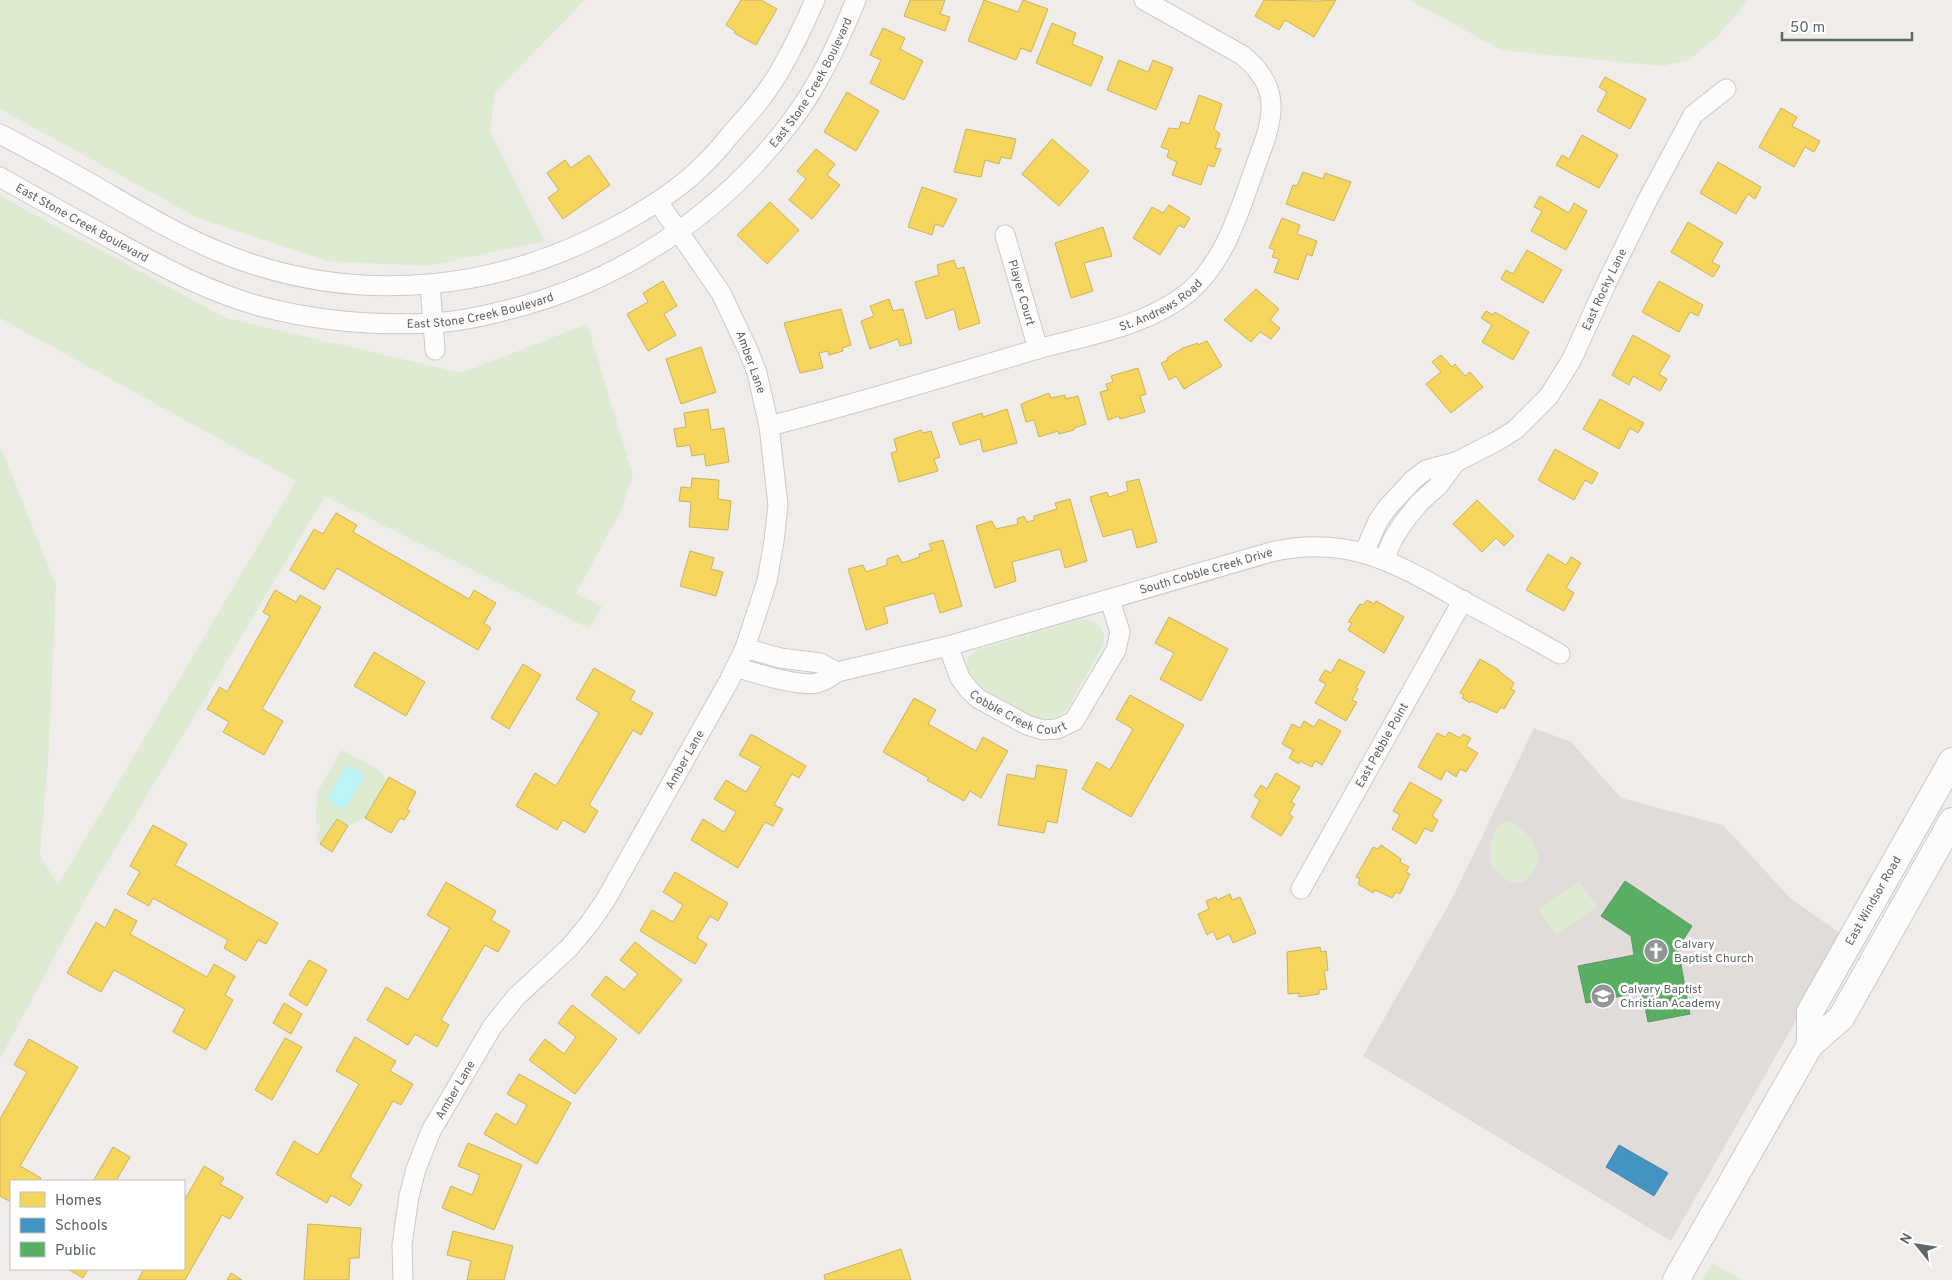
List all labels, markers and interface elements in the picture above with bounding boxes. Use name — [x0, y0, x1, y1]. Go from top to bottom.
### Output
scale bar — [1782, 10, 1912, 42]
street label: East Stone Creek Boulevard — [766, 15, 857, 152]
text: 50 m — [1790, 19, 1825, 38]
street label: East Stone Creek Boulevard — [12, 180, 151, 267]
street label: East Rocky Lane — [1579, 246, 1631, 333]
street label: Player Court — [1004, 258, 1038, 328]
street label: St. Andrews Road — [1117, 276, 1207, 336]
street label: East Stone Creek Boulevard — [407, 290, 556, 333]
street label: Amber Lane — [731, 329, 769, 396]
street label: South Cobble Creek Drive — [1138, 545, 1275, 599]
street label: Cobble Creek Court — [965, 687, 1070, 739]
street label: East Pebble Point — [1352, 700, 1413, 791]
street label: Amber Lane — [662, 727, 709, 793]
street label: East Windsor Road — [1842, 853, 1906, 949]
place label: Calvary Baptist Church — [1674, 937, 1754, 967]
church icon: Calvary Baptist Church — [1643, 938, 1669, 964]
place label: Calvary Baptist Christian Academy — [1620, 982, 1721, 1012]
school or university icon: Calvary Baptist Christian Academy — [1590, 983, 1616, 1009]
street label: Amber Lane — [432, 1058, 480, 1123]
legend — [10, 1180, 185, 1270]
text: Homes — [55, 1192, 102, 1211]
text: Schools — [55, 1217, 108, 1236]
north arrow — [1892, 1220, 1942, 1270]
text: N — [1897, 1231, 1917, 1248]
text: Public — [55, 1242, 96, 1261]

